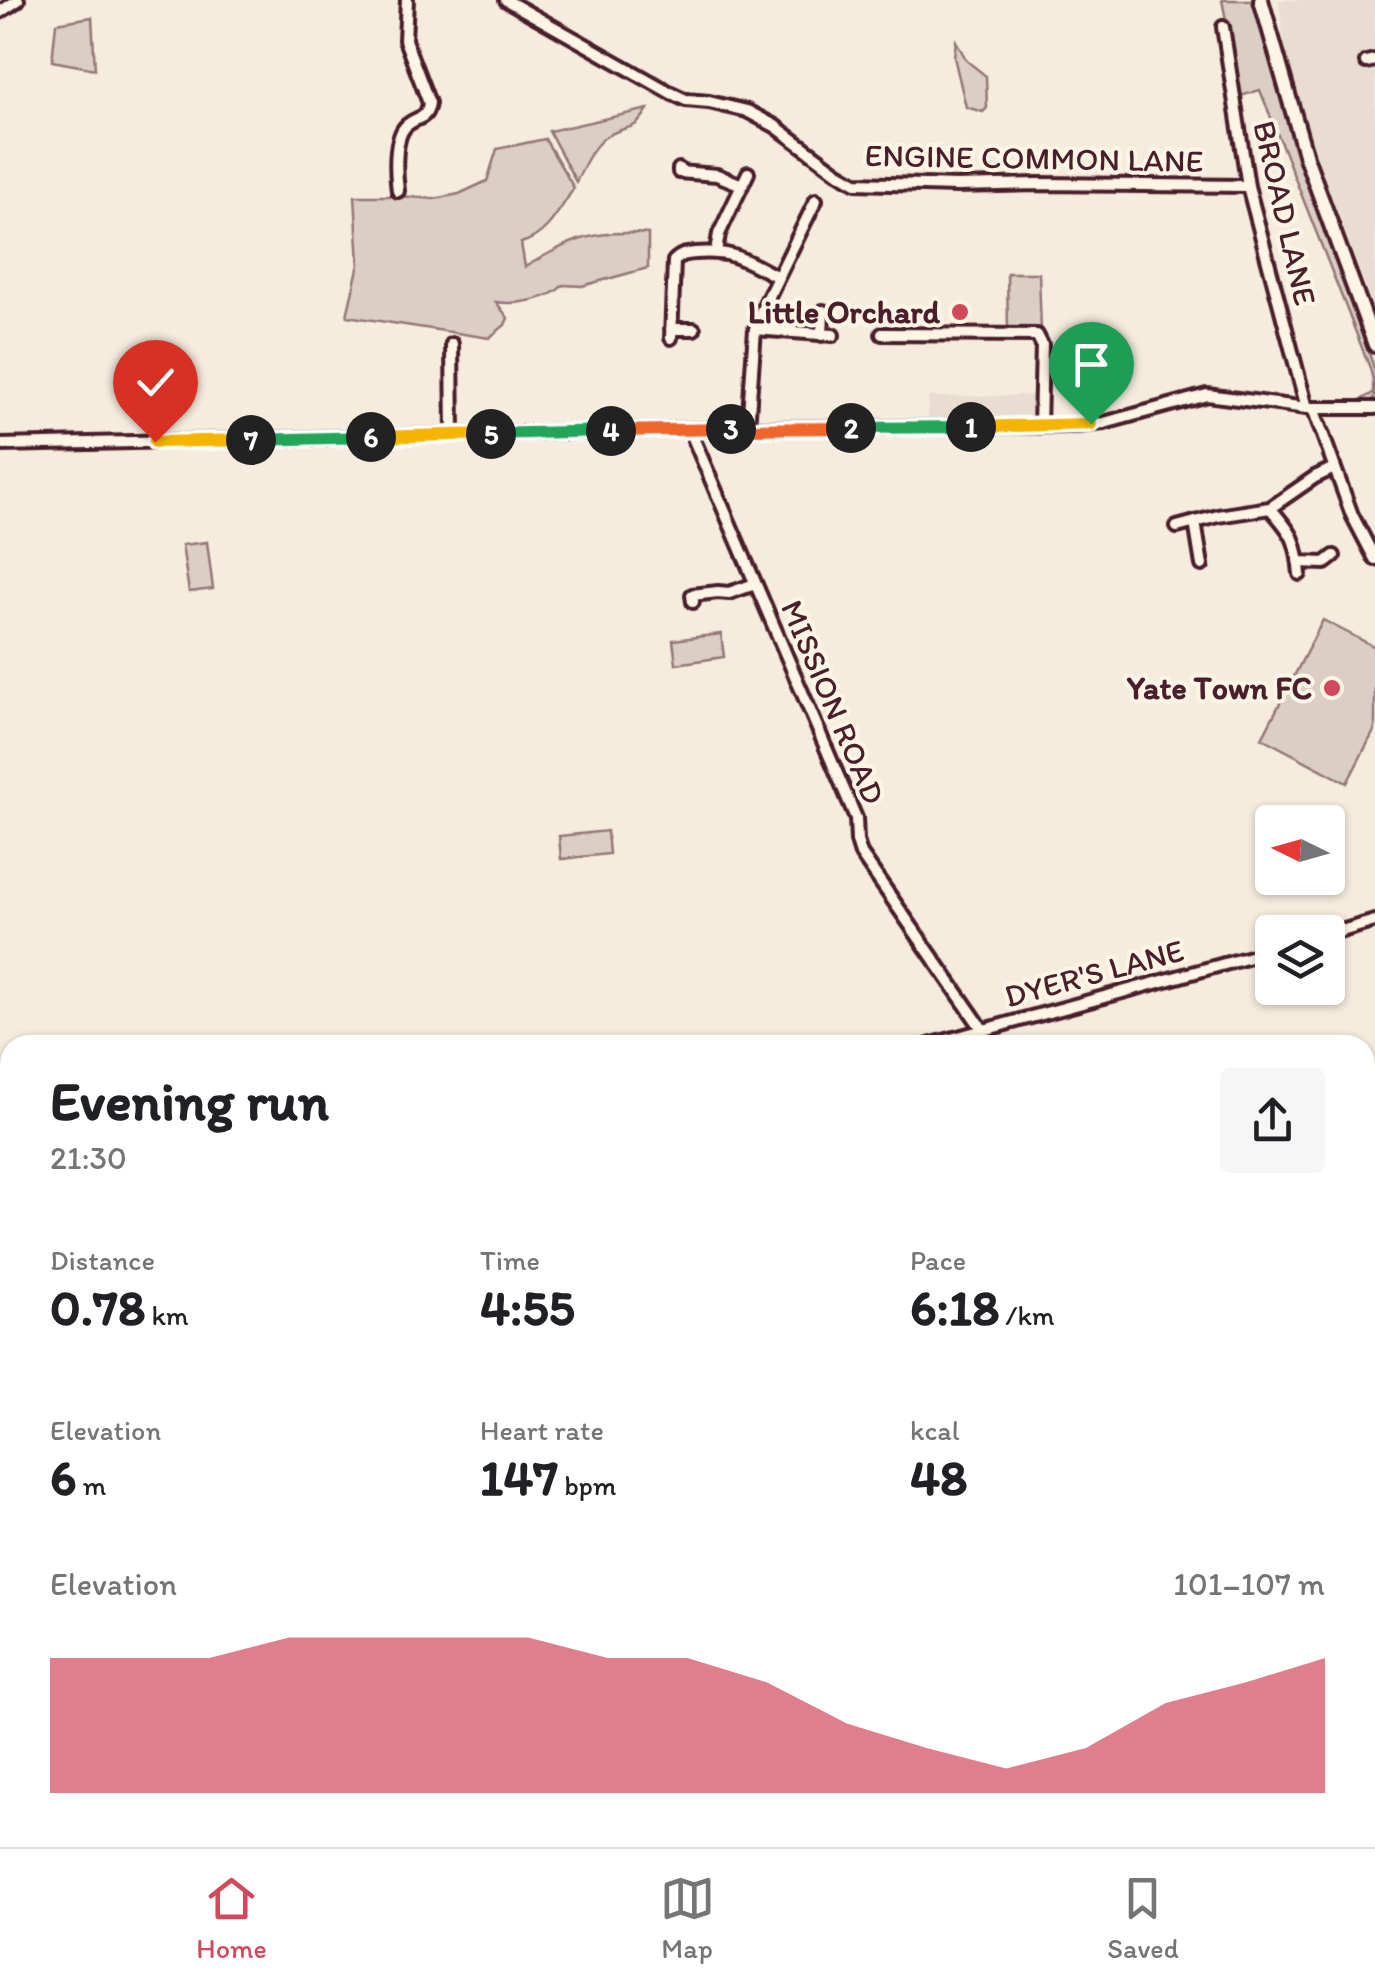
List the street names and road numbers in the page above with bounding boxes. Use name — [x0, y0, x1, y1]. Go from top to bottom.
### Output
street label: BROAD LANE — [1245, 117, 1325, 309]
street label: ENGINE COMMON LANE — [864, 136, 1204, 180]
street label: MISSION ROAD — [773, 594, 893, 810]
street label: DYER'S LANE — [1000, 931, 1188, 1015]

